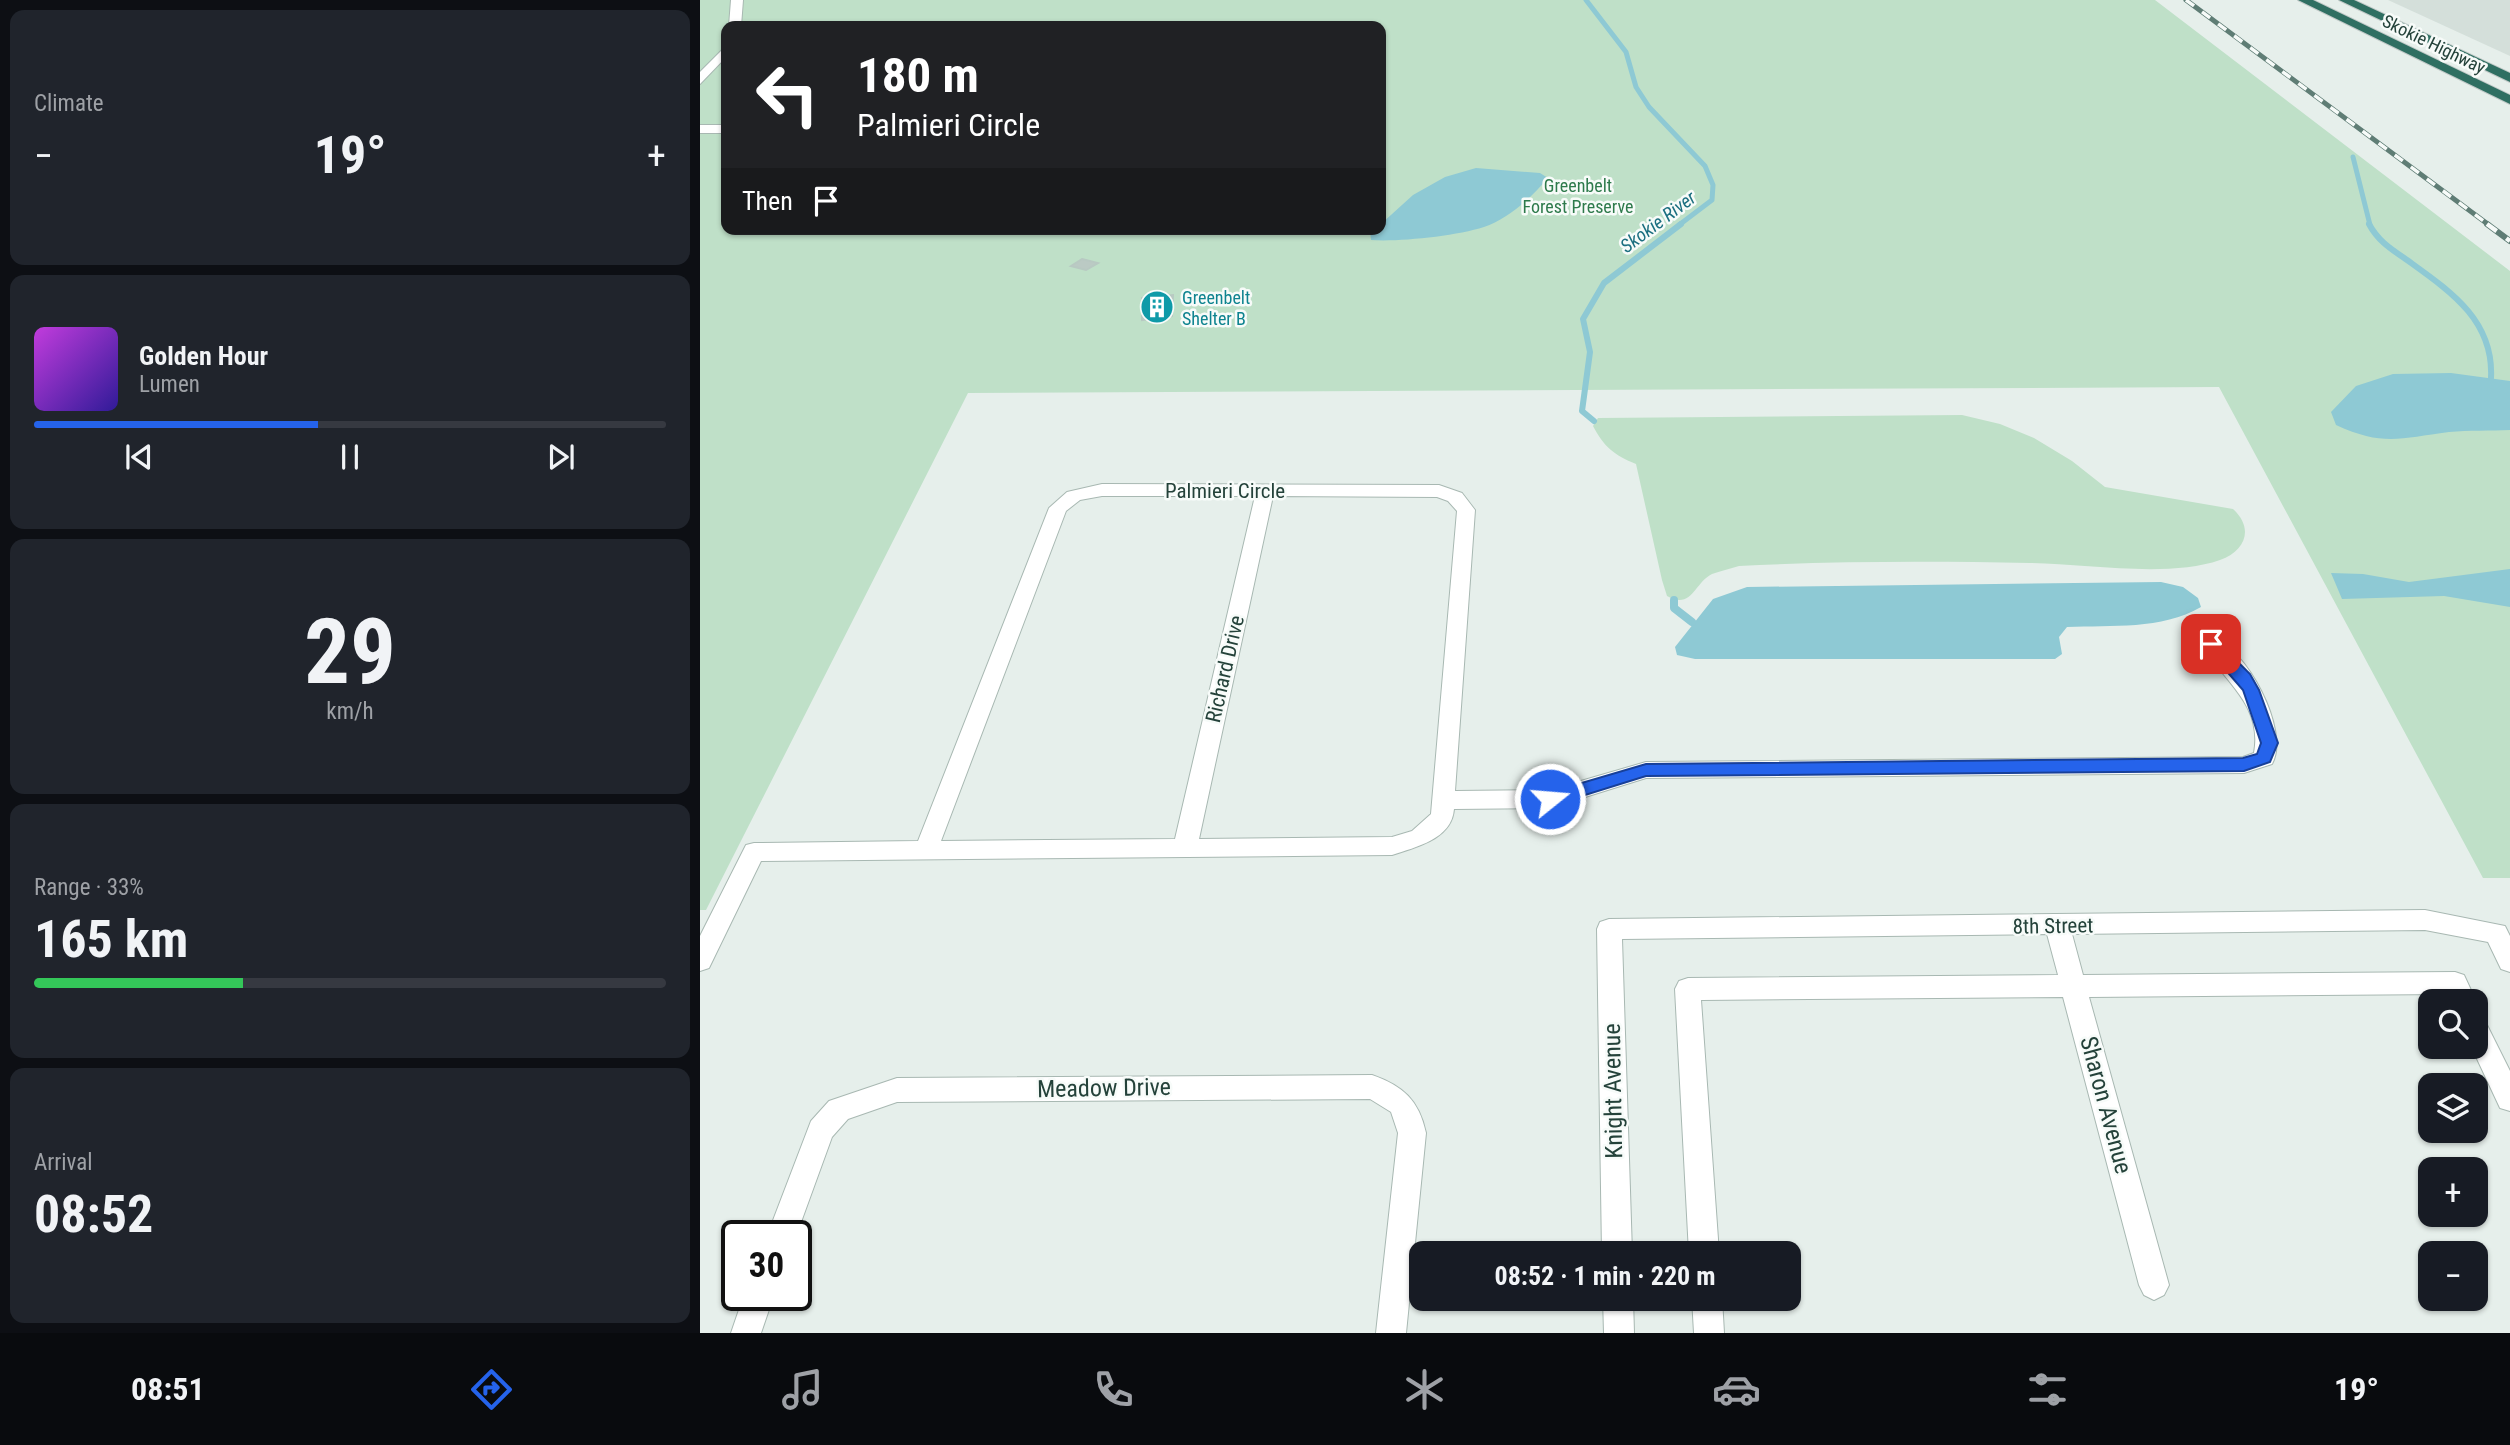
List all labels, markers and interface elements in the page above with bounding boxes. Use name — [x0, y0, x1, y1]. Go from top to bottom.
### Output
street label: Skokie Highway — [2379, 10, 2489, 78]
text: 180 m — [857, 47, 979, 104]
icon: left — [742, 49, 833, 140]
text: Climate — [34, 90, 104, 117]
text: Palmieri Circle — [857, 106, 1040, 144]
text: 19° — [314, 125, 386, 186]
text: − — [34, 134, 53, 178]
text: + — [647, 134, 666, 178]
park label: Greenbelt Forest Preserve — [1523, 175, 1633, 217]
icon: arrive — [807, 182, 845, 220]
text: Then — [742, 186, 793, 216]
water label: Skokie River — [1616, 186, 1701, 258]
place label: Greenbelt Shelter B — [1182, 287, 1250, 329]
building icon: Greenbelt Shelter B — [1138, 288, 1176, 326]
text: Golden Hour — [139, 341, 268, 371]
text: Lumen — [139, 371, 200, 398]
icon: previous — [120, 438, 158, 476]
icon: pause — [331, 438, 369, 476]
icon: next — [542, 438, 580, 476]
street label: Palmieri Circle — [1165, 479, 1285, 503]
text: 29 — [304, 599, 396, 705]
street label: Richard Drive — [1201, 613, 1249, 725]
pin — [2181, 614, 2241, 674]
icon: arrive — [2192, 625, 2230, 663]
text: km/h — [326, 698, 374, 725]
position arrow — [1513, 762, 1587, 836]
text: Range · 33% — [34, 874, 144, 901]
text: 165 km — [34, 909, 188, 970]
street label: 8th Street — [2012, 913, 2094, 939]
map controls — [2418, 989, 2488, 1311]
button: search — [2418, 989, 2488, 1059]
street label: Knight Avenue — [1598, 1023, 1628, 1159]
street label: Sharon Avenue — [2074, 1033, 2138, 1177]
street label: Meadow Drive — [1037, 1073, 1171, 1103]
button: layers — [2418, 1073, 2488, 1143]
text: Arrival — [34, 1149, 93, 1176]
button: + — [2418, 1157, 2488, 1227]
text: 08:52 — [34, 1184, 153, 1245]
speed limit sign: 30 — [721, 1220, 812, 1311]
button: − — [2418, 1241, 2488, 1311]
text: 08:52 · 1 min · 220 m — [1495, 1261, 1715, 1291]
icon: directions — [467, 1365, 516, 1414]
icon: music — [778, 1365, 827, 1414]
icon: phone — [1089, 1365, 1138, 1414]
icon: climate — [1400, 1365, 1449, 1414]
icon: car — [1712, 1365, 1761, 1414]
icon: filters — [2023, 1365, 2072, 1414]
text: 08:51 — [131, 1370, 205, 1408]
text: 19° — [2334, 1370, 2379, 1408]

